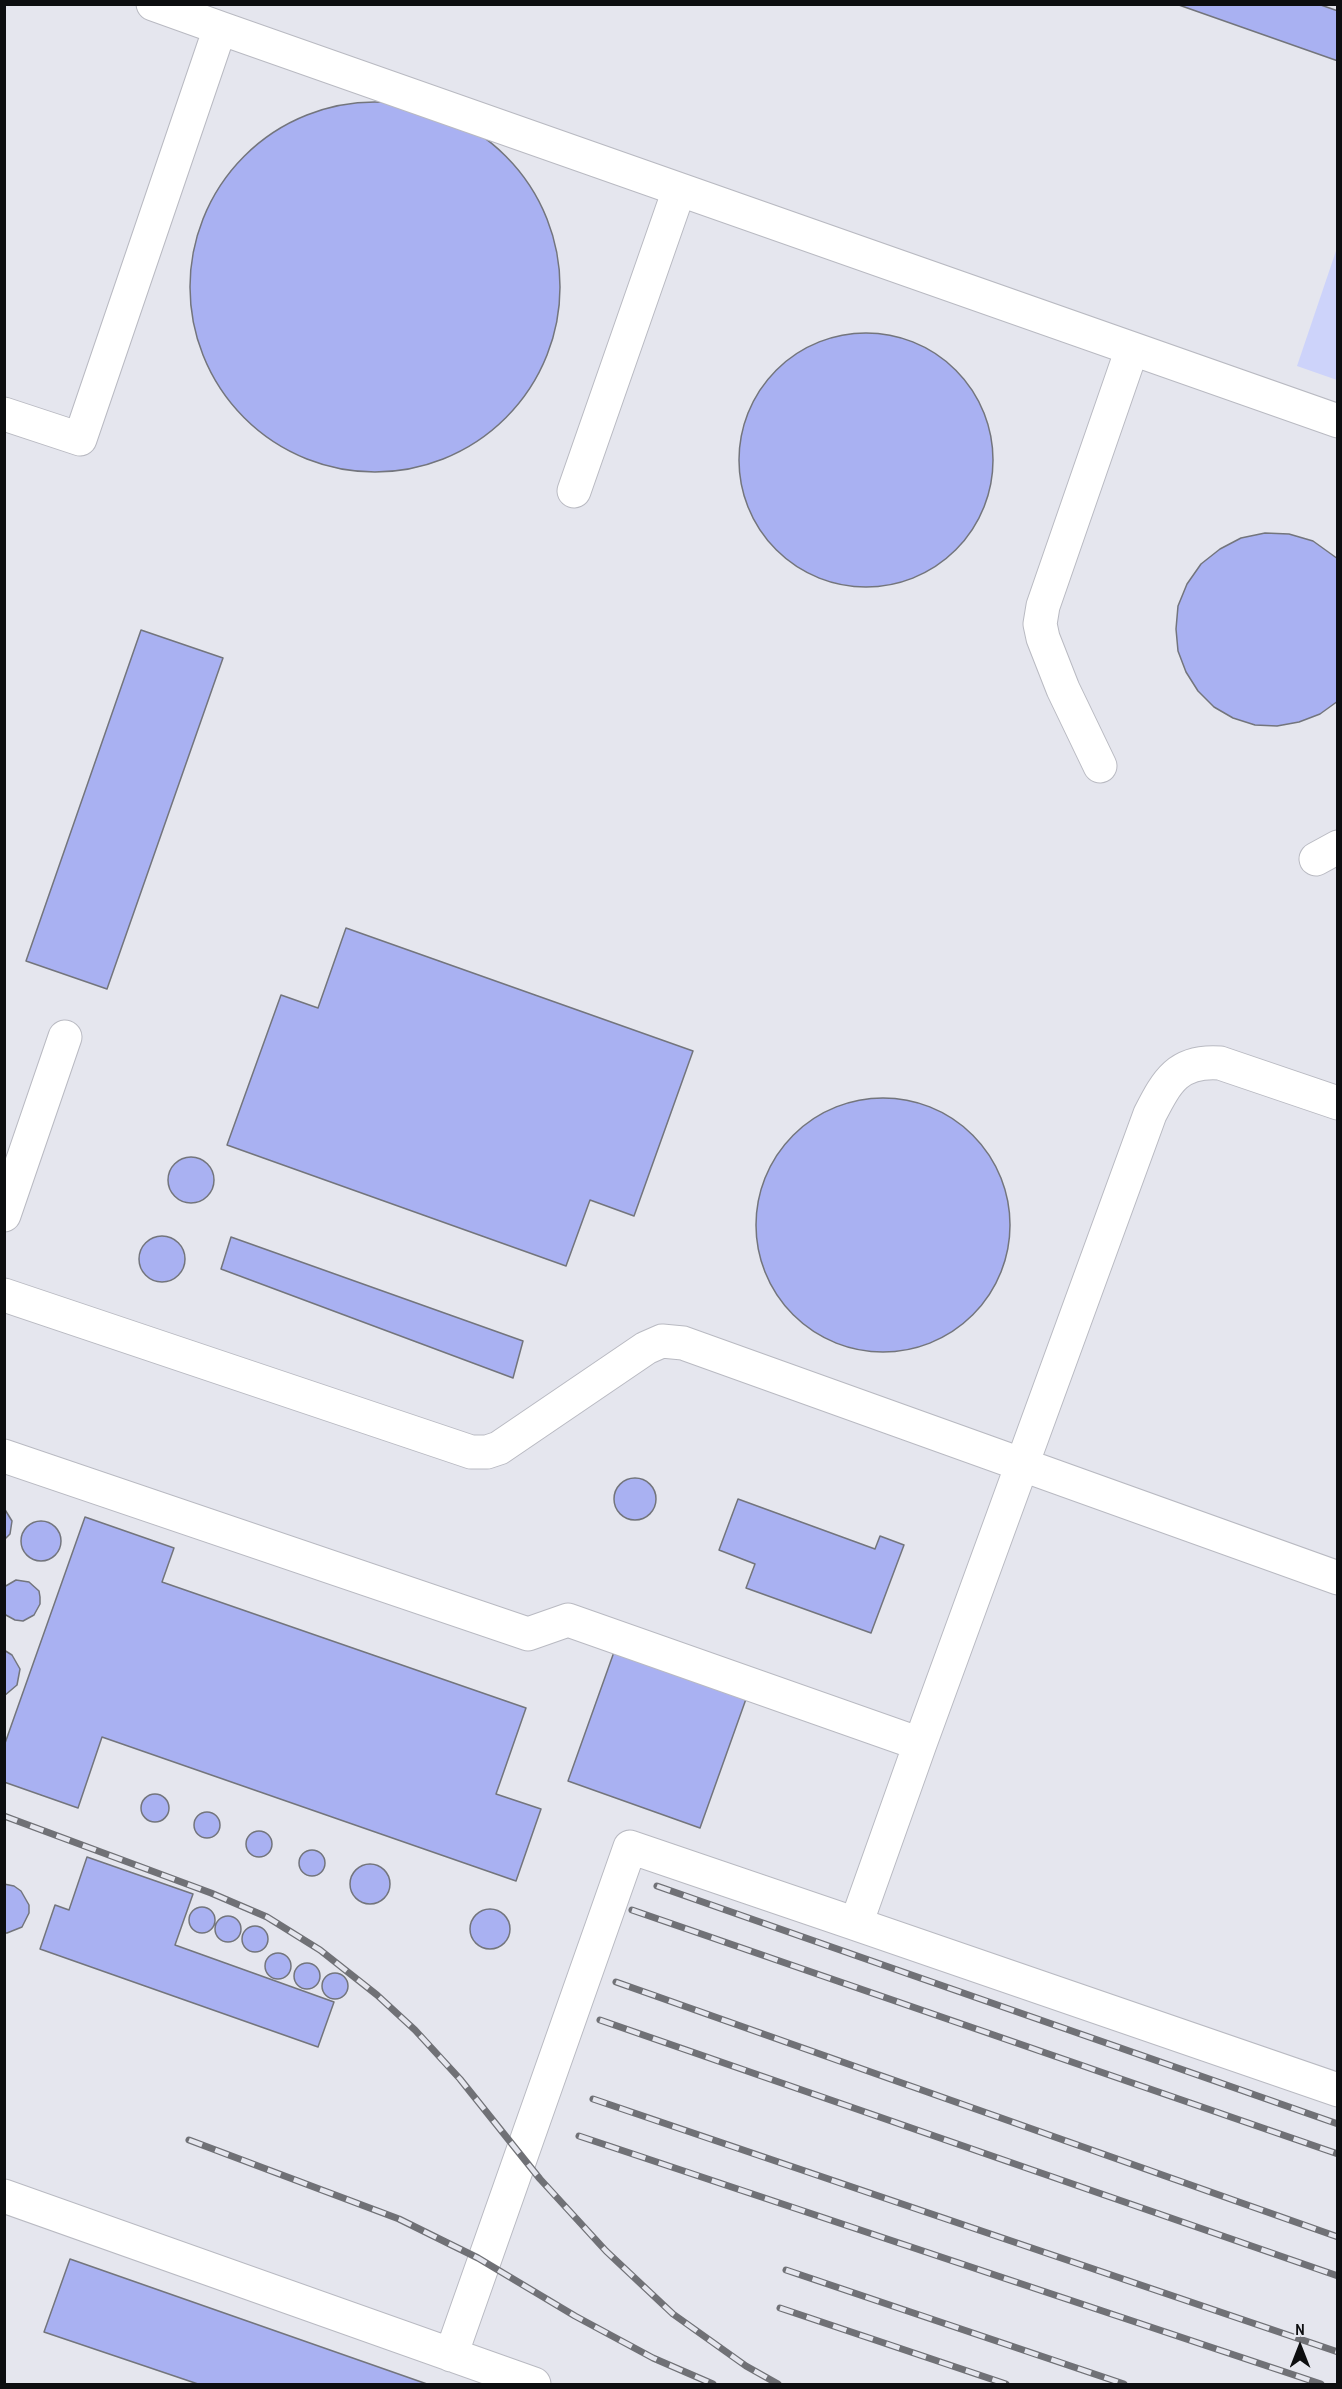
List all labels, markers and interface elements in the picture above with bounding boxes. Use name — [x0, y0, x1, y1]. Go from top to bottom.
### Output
north arrow — [1270, 2317, 1330, 2377]
text: N — [1295, 2318, 1305, 2340]

